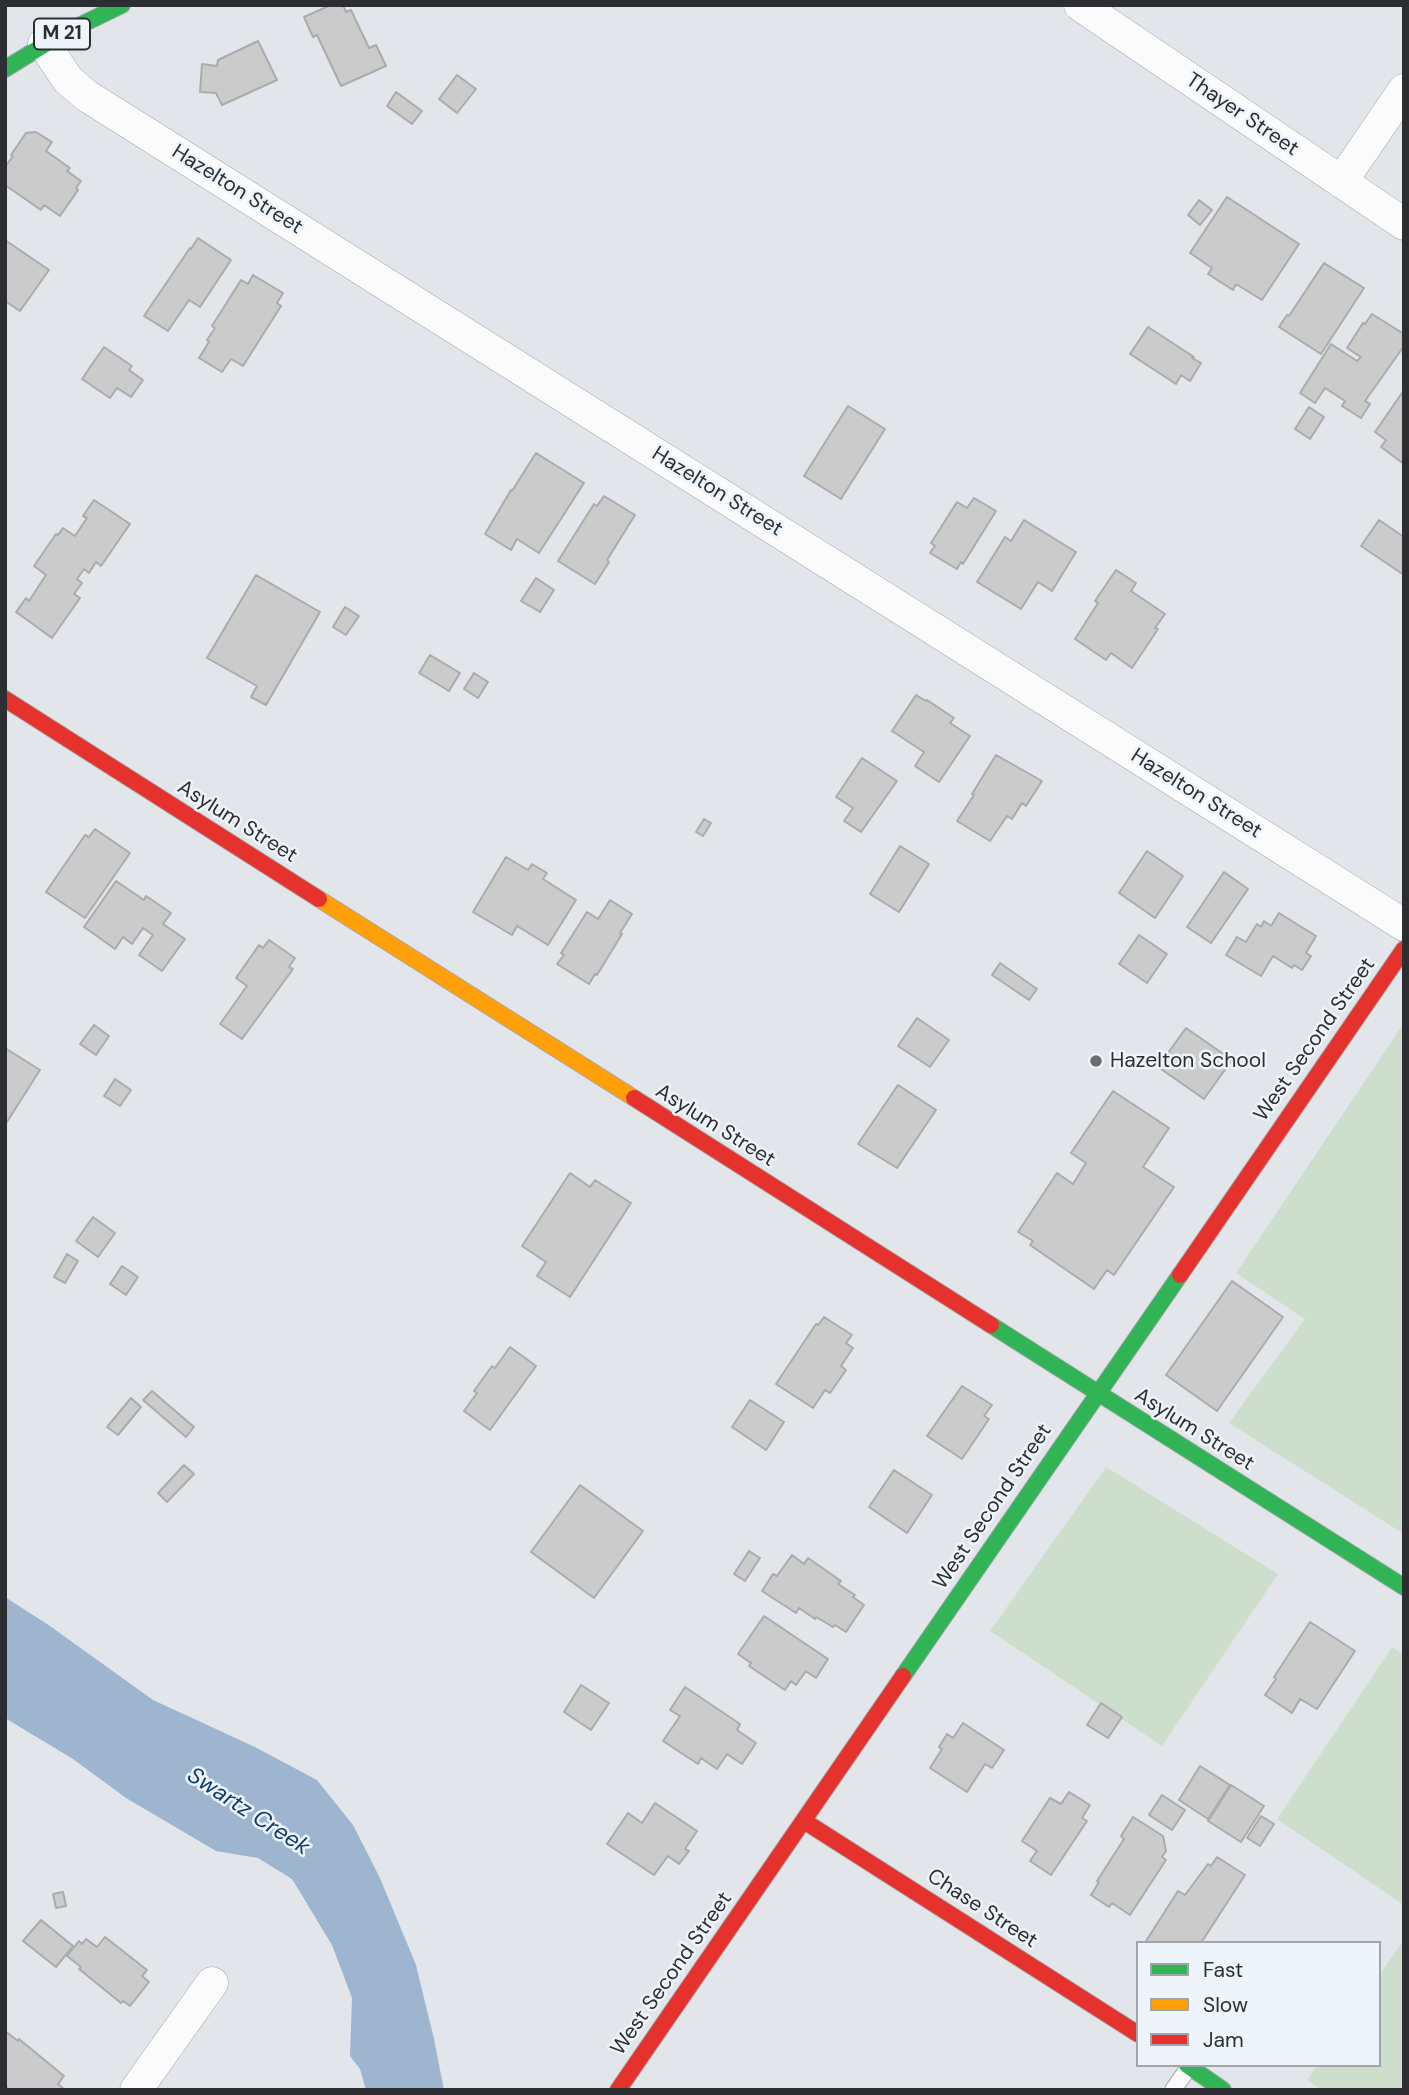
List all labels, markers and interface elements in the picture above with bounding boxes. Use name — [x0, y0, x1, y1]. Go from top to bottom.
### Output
road number: M 21 — [34, 18, 90, 50]
street label: Thayer Street — [1181, 68, 1303, 162]
street label: Hazelton Street — [167, 140, 307, 240]
street label: Hazelton Street — [647, 442, 787, 542]
street label: Hazelton Street — [1126, 744, 1266, 844]
street label: Asylum Street — [173, 775, 301, 869]
street label: West Second Street — [1249, 953, 1381, 1127]
place label: Hazelton School — [1110, 1048, 1266, 1074]
marker: Hazelton School — [1088, 1053, 1104, 1069]
street label: Asylum Street — [651, 1079, 779, 1173]
street label: Asylum Street — [1130, 1383, 1258, 1477]
street label: West Second Street — [928, 1420, 1058, 1594]
water label: Swartz Creek — [181, 1762, 315, 1862]
street label: Chase Street — [922, 1864, 1042, 1954]
street label: West Second Street — [606, 1887, 738, 2061]
legend — [1136, 1941, 1381, 2067]
text: Fast — [1203, 1956, 1243, 1984]
text: Slow — [1203, 1991, 1248, 2019]
text: Jam — [1203, 2026, 1244, 2054]

